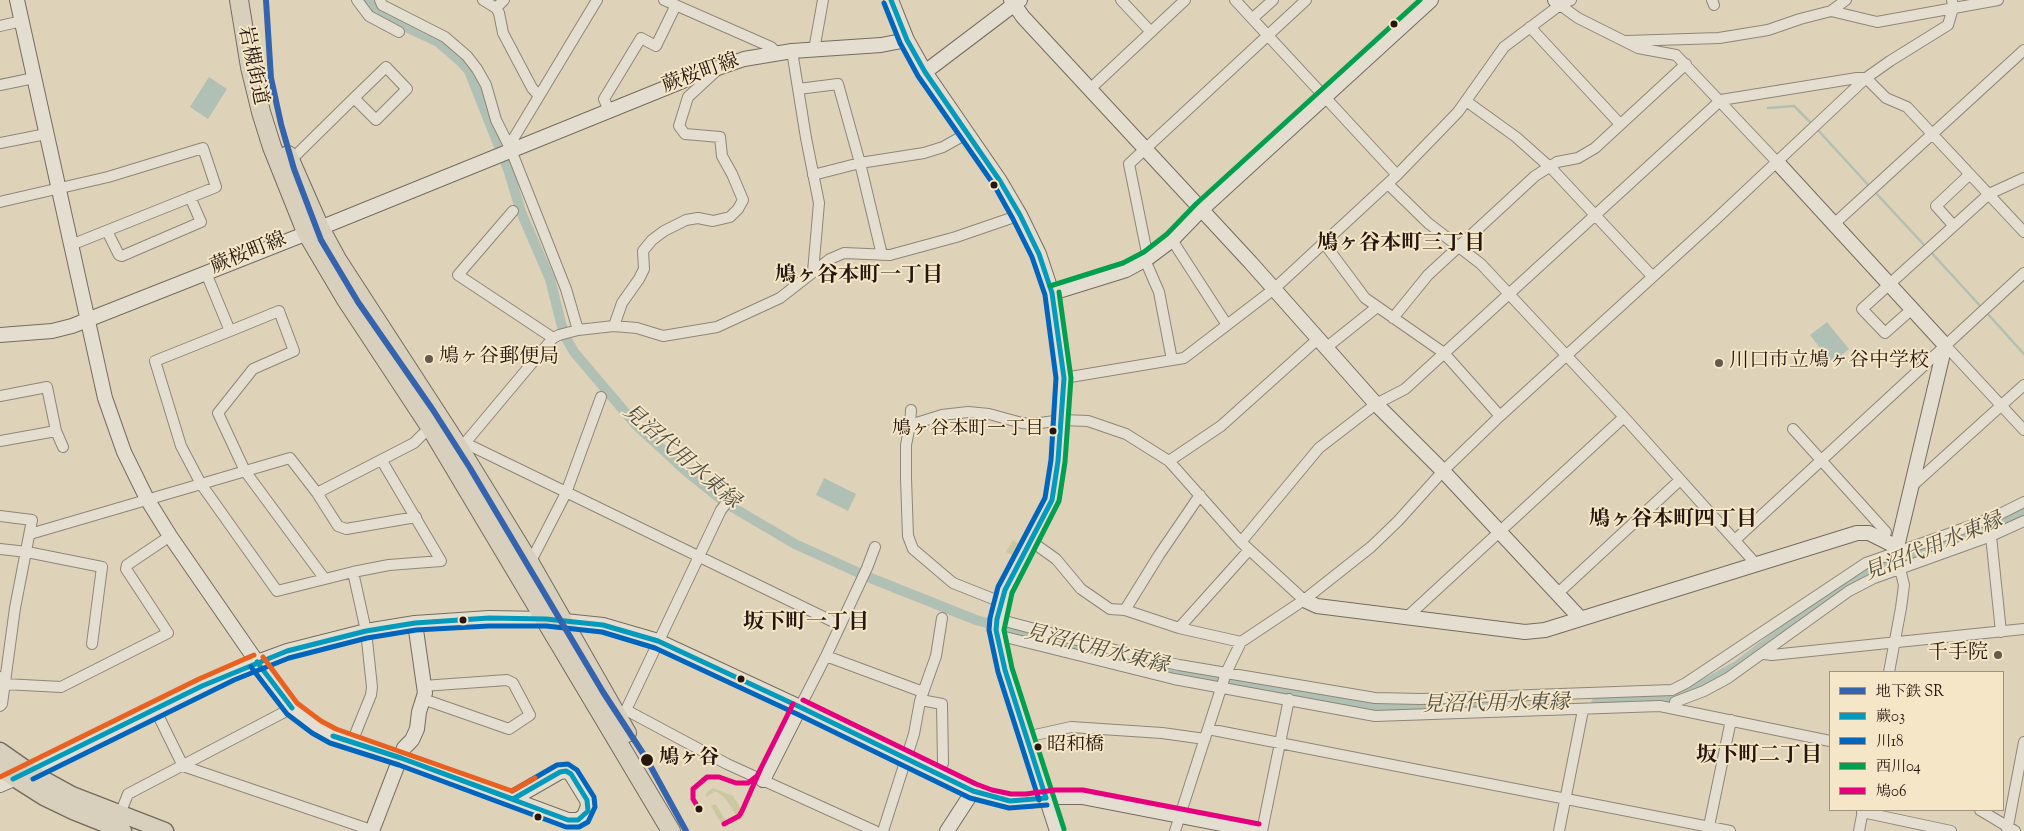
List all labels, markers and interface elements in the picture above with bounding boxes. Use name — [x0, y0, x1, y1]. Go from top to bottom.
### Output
unlabelled marker — [1389, 19, 1399, 29]
street label: 岩槻街道 — [231, 24, 271, 108]
street label: 蕨桜町線 — [659, 50, 743, 100]
unlabelled marker — [989, 180, 999, 190]
street label: 蕨桜町線 — [207, 229, 291, 281]
district label: 鳩ヶ谷本町三丁目 — [1317, 232, 1485, 258]
district label: 鳩ヶ谷本町一丁目 — [775, 264, 943, 290]
place label: 鳩ヶ谷郵便局 — [439, 347, 559, 371]
place label: 川口市立鳩ヶ谷中学校 — [1729, 351, 1929, 375]
marker: 鳩ヶ谷郵便局 — [423, 353, 435, 365]
marker: 川口市立鳩ヶ谷中学校 — [1713, 357, 1725, 369]
water label: 見沼代用水東縁 — [616, 400, 744, 516]
place label: 鳩ヶ谷本町一丁目 — [892, 420, 1044, 442]
marker: 鳩ヶ谷本町一丁目 — [1048, 426, 1058, 436]
district label: 鳩ヶ谷本町四丁目 — [1589, 508, 1757, 534]
water label: 見沼代用水東縁 — [1861, 510, 2007, 588]
district label: 坂下町一丁目 — [743, 611, 869, 637]
unlabelled marker — [458, 615, 468, 625]
water label: 見沼代用水東縁 — [1022, 621, 1170, 681]
place label: 千手院 — [1928, 643, 1988, 667]
marker: 千手院 — [1992, 649, 2004, 661]
legend — [1829, 671, 2004, 811]
unlabelled marker — [736, 674, 746, 684]
text: 地下鉄 SR — [1876, 682, 1944, 703]
water label: 見沼代用水東縁 — [1422, 692, 1570, 720]
text: 蕨03 — [1876, 707, 1905, 728]
text: 川18 — [1876, 732, 1904, 753]
place label: 昭和橋 — [1047, 736, 1104, 758]
marker: 昭和橋 — [1033, 742, 1043, 752]
district label: 坂下町二丁目 — [1696, 744, 1822, 770]
place label: 鳩ヶ谷 — [659, 748, 719, 772]
marker: 鳩ヶ谷 — [639, 752, 655, 768]
text: 西川04 — [1876, 757, 1921, 778]
text: 鳩06 — [1876, 782, 1906, 803]
unlabelled marker — [694, 804, 704, 814]
unlabelled marker — [533, 812, 543, 822]

